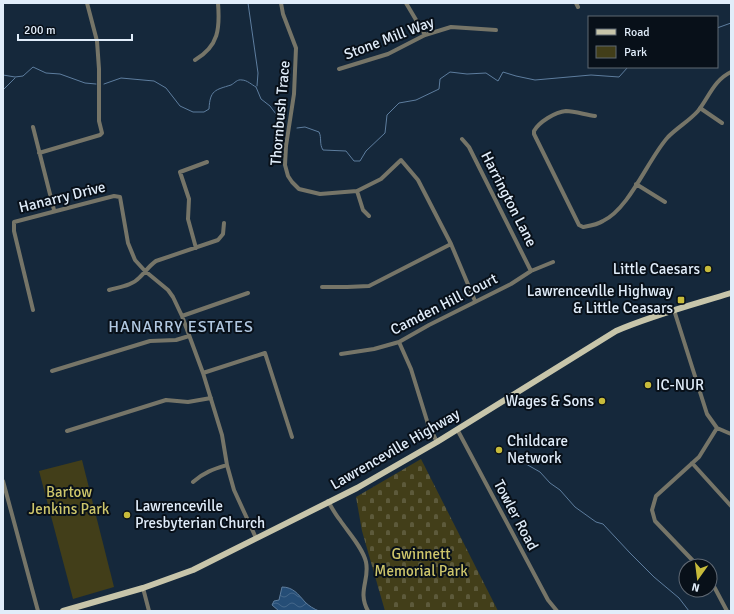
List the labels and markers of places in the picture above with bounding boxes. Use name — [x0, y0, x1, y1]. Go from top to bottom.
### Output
place label: Little Caesars — [613, 260, 700, 278]
marker: Little Caesars — [703, 264, 713, 274]
place label: Lawrenceville Highway & Little Ceasars — [527, 282, 673, 317]
marker: Lawrenceville Highway & Little Ceasars — [676, 295, 686, 305]
place label: IC-NUR — [656, 376, 704, 394]
marker: IC-NUR — [643, 380, 653, 390]
place label: Wages & Sons — [505, 392, 594, 410]
marker: Wages & Sons — [597, 396, 607, 406]
place label: Childcare Network — [507, 432, 568, 467]
marker: Childcare Network — [494, 445, 504, 455]
place label: Lawrenceville Presbyterian Church — [135, 497, 265, 532]
marker: Lawrenceville Presbyterian Church — [122, 510, 132, 520]

